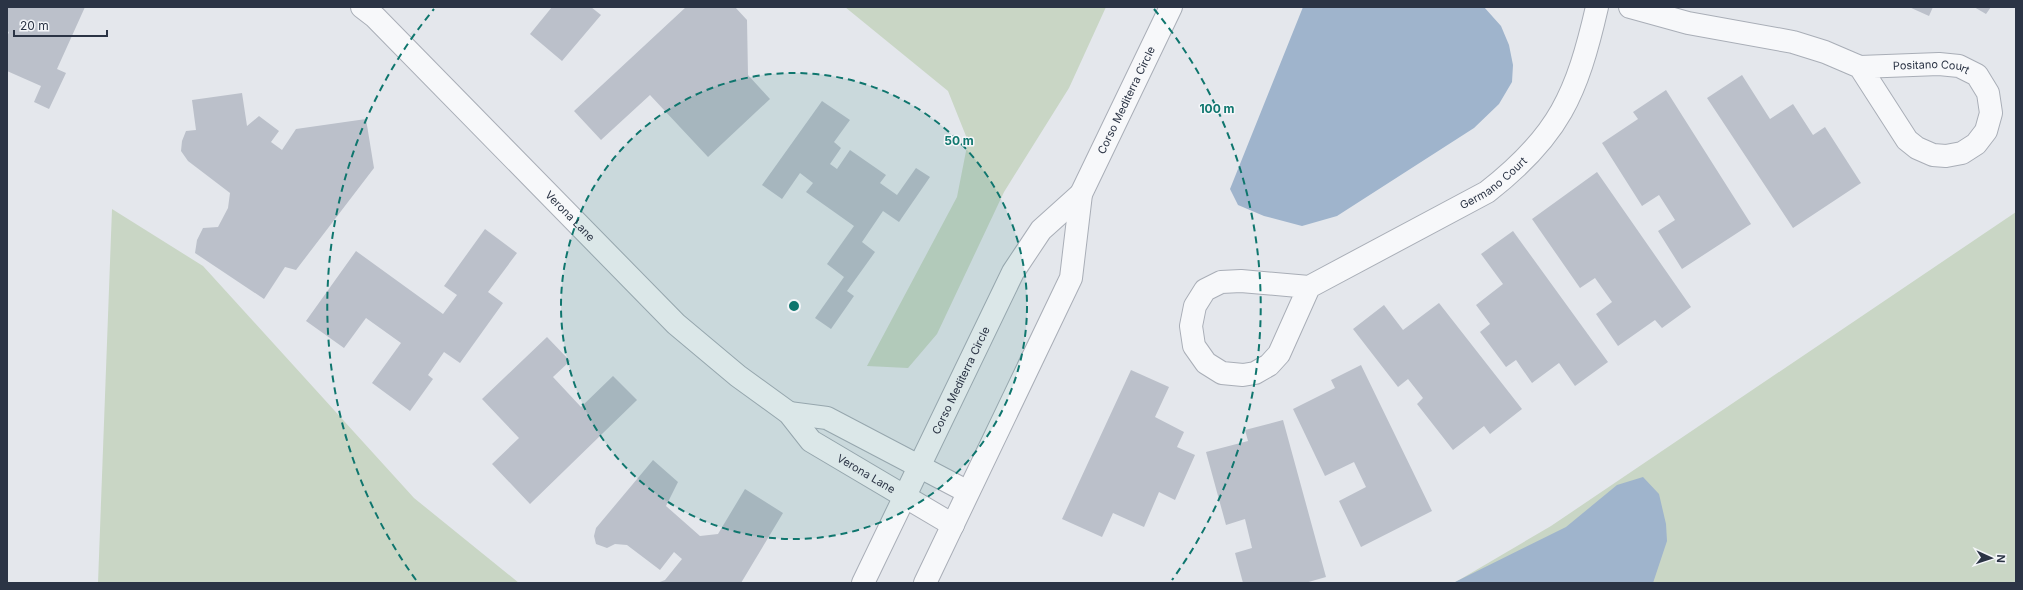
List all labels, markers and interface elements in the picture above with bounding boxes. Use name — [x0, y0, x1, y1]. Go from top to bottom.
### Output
scale bar — [14, 12, 107, 38]
text: 20 m — [20, 18, 49, 33]
street label: Corso Mediterra Circle — [1094, 44, 1158, 156]
street label: Positano Court — [1893, 57, 1972, 77]
text: 100 m — [1199, 101, 1235, 116]
text: 50 m — [944, 133, 974, 148]
street label: Germano Court — [1457, 154, 1530, 212]
street label: Verona Lane — [542, 188, 598, 244]
centre of rings — [787, 299, 801, 313]
street label: Corso Mediterra Circle — [929, 324, 993, 436]
street label: Verona Lane — [835, 451, 898, 496]
north arrow — [1971, 538, 2011, 578]
text: N — [1994, 554, 2008, 563]

